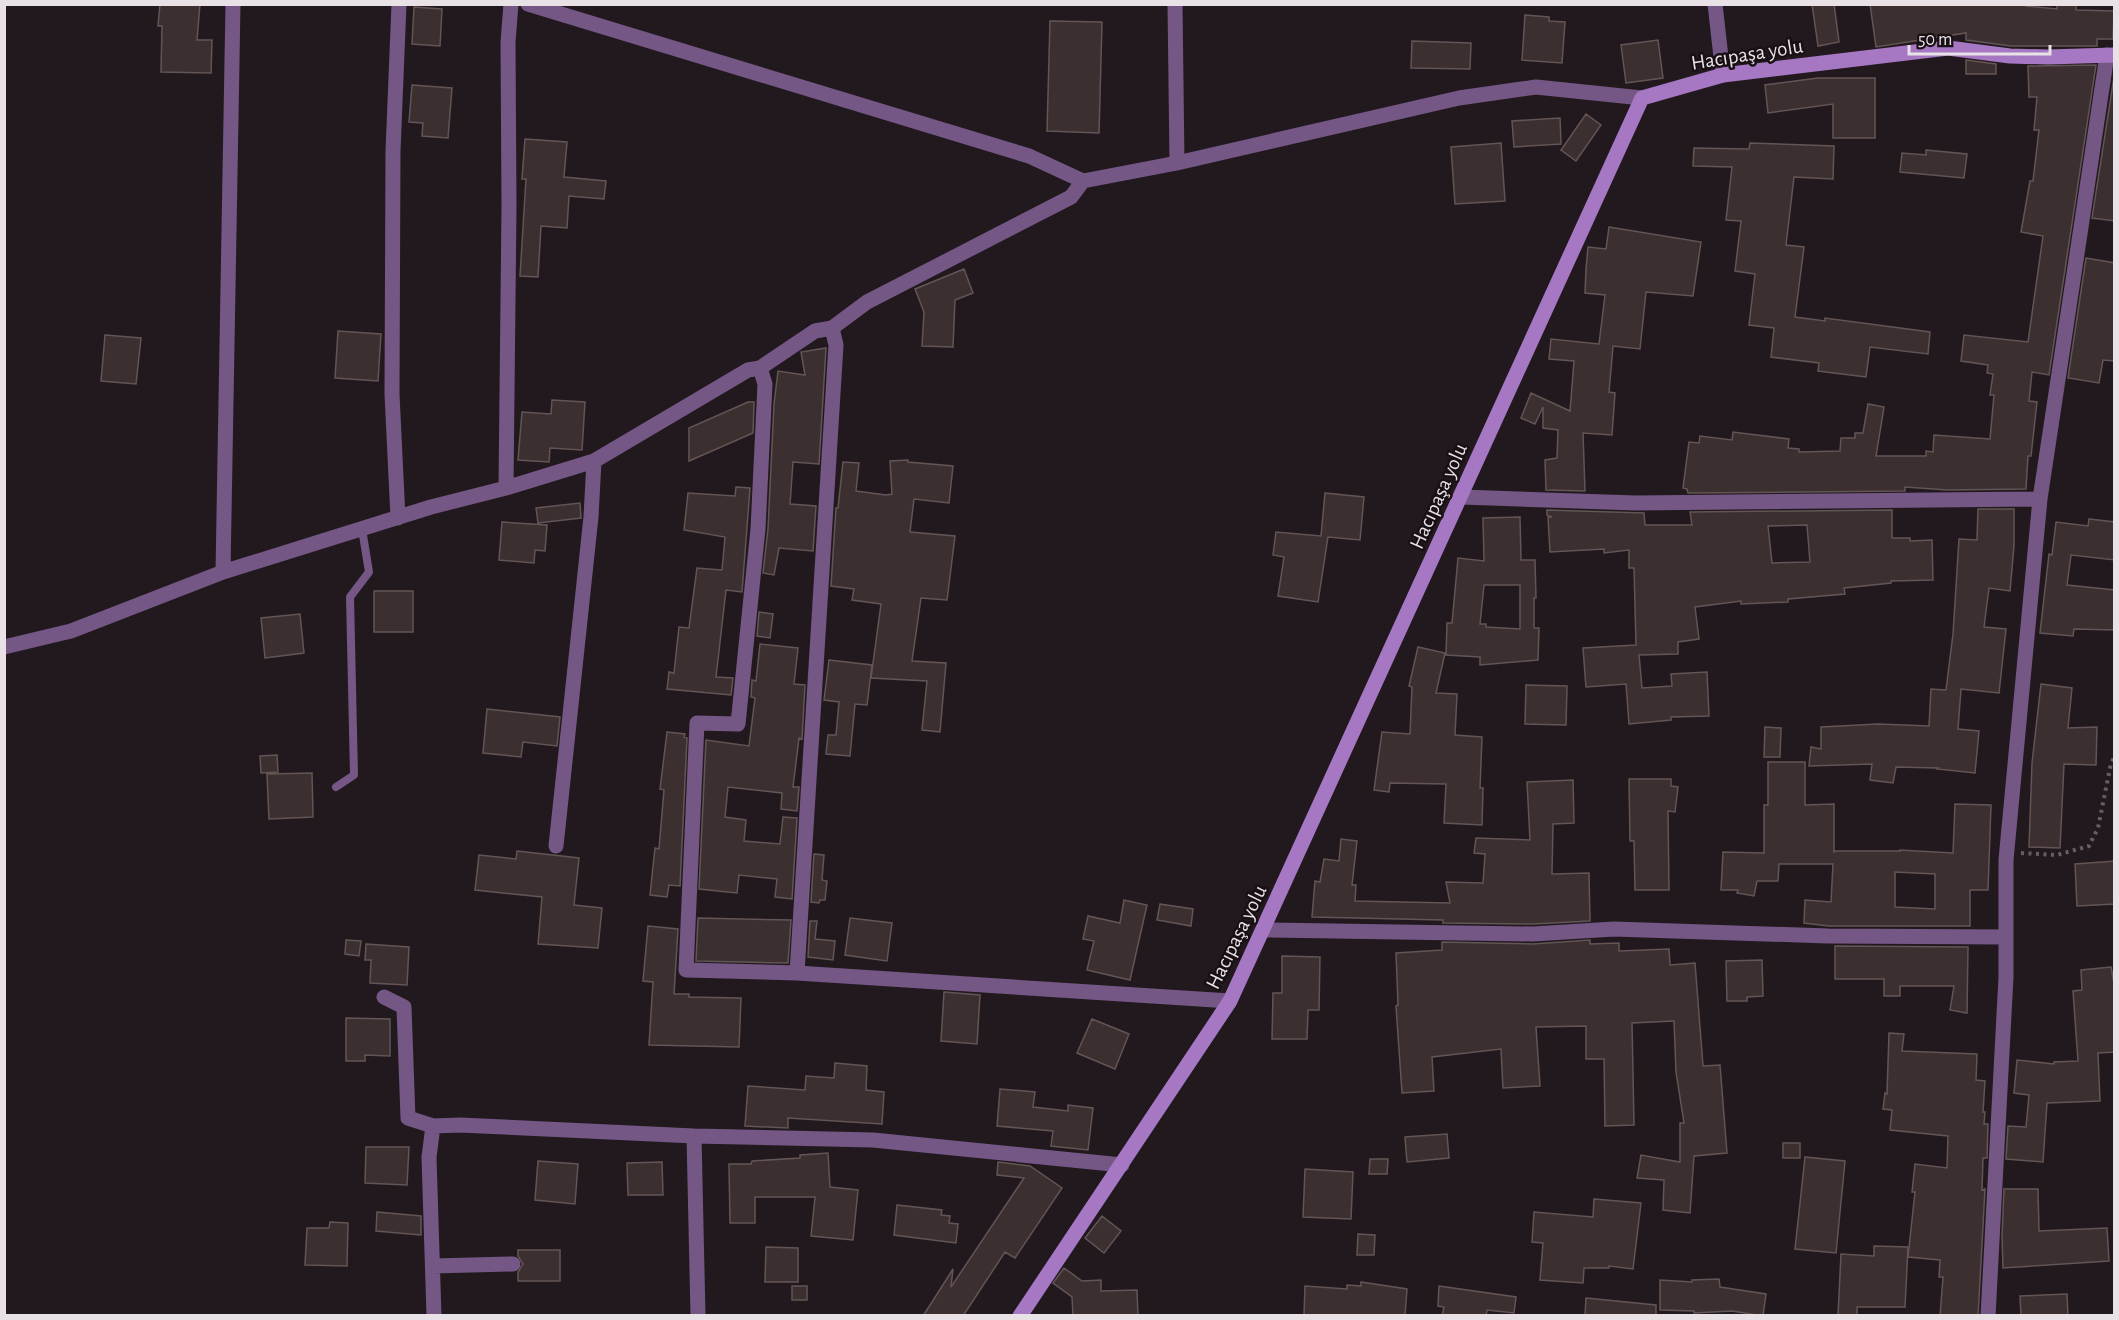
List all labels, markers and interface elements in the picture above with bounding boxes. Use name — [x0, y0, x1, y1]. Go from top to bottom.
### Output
scale bar — [1909, 18, 2050, 56]
text: 50 m — [1918, 31, 1952, 49]
street label: Hacıpaşa yolu — [1690, 35, 1805, 74]
street label: Hacıpaşa yolu — [1406, 440, 1471, 552]
street label: Hacıpaşa yolu — [1202, 882, 1271, 993]

